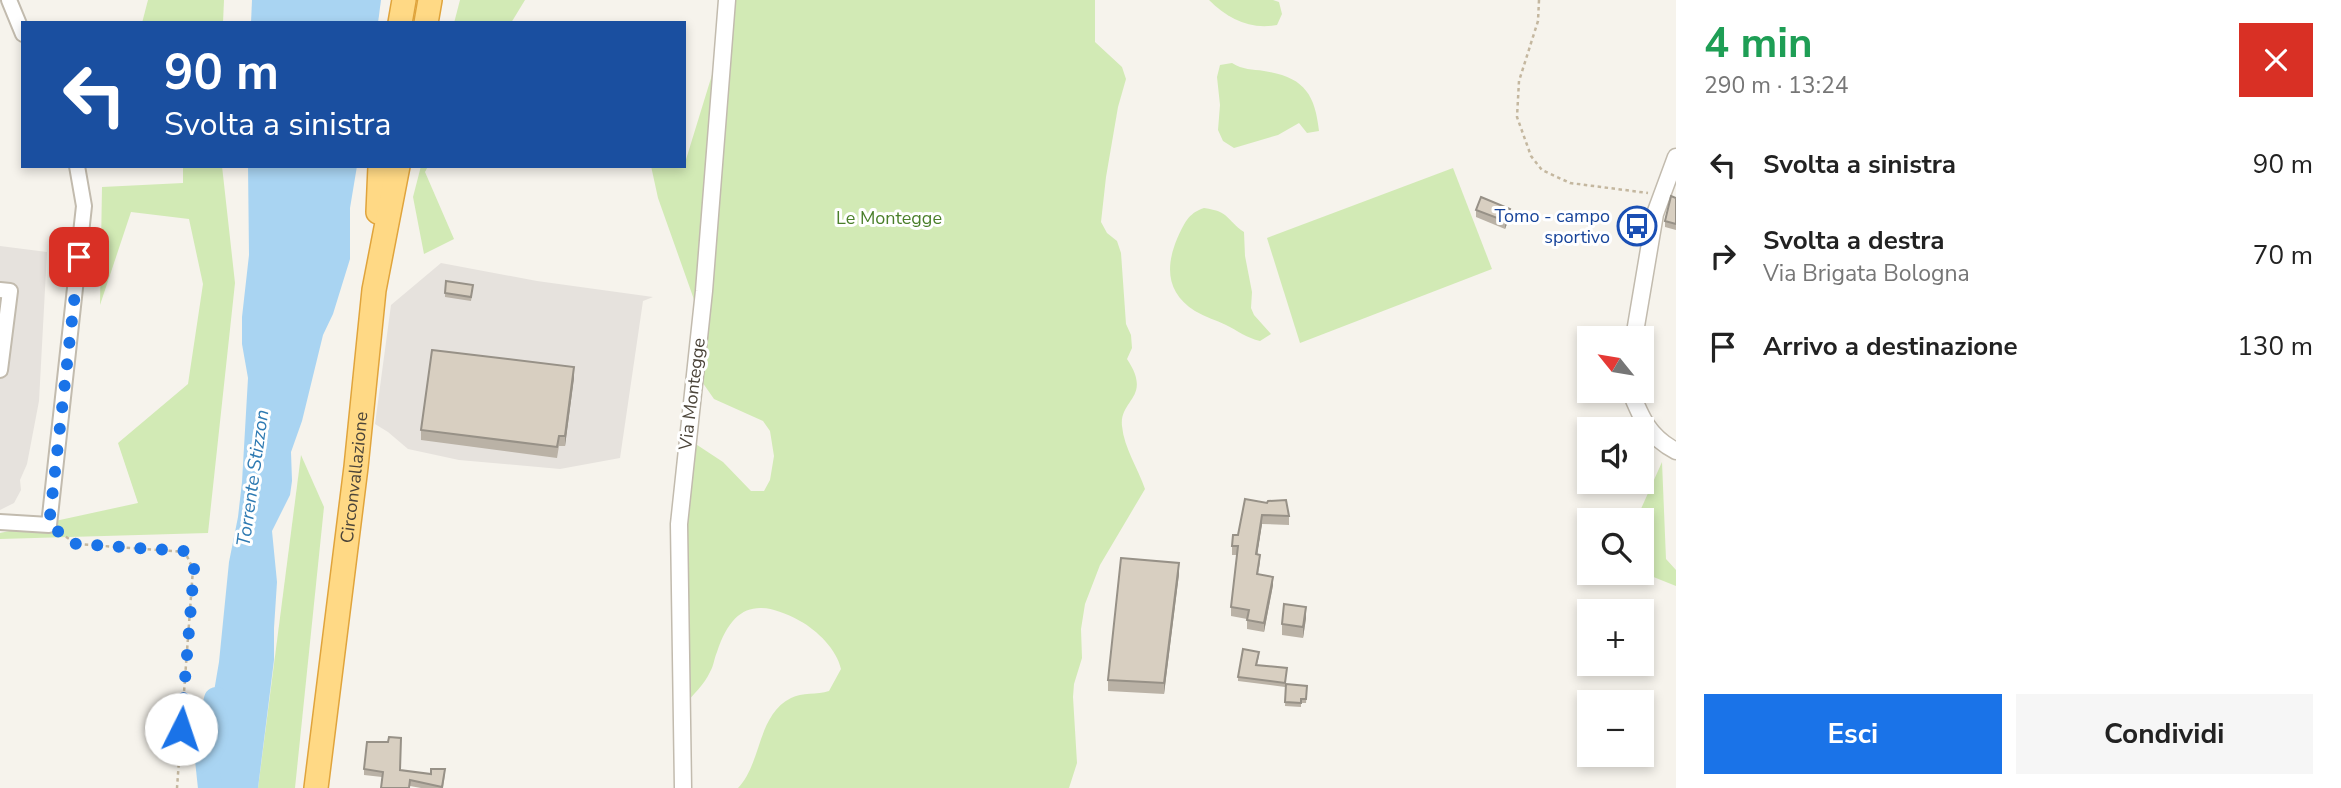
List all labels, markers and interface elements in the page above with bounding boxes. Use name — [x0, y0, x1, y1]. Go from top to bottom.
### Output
text: 4 min — [1704, 15, 1813, 72]
button: close — [2239, 23, 2313, 97]
text: 90 m — [164, 39, 279, 106]
icon: left — [49, 49, 140, 140]
text: 290 m · 13:24 — [1704, 70, 1849, 101]
text: Svolta a sinistra — [164, 103, 391, 146]
icon: left — [1704, 146, 1742, 184]
text: Svolta a sinistra — [1763, 147, 1956, 182]
text: 90 m — [2253, 147, 2313, 182]
place label: Tomo - campo sportivo — [1495, 204, 1610, 249]
bus stop icon: Tomo - campo sportivo — [1616, 205, 1658, 247]
park label: Le Montegge — [836, 206, 942, 230]
text: Svolta a destra — [1763, 223, 1945, 258]
pin — [49, 227, 109, 287]
icon: right — [1704, 237, 1742, 275]
icon: arrive — [60, 238, 98, 276]
text: 70 m — [2253, 238, 2313, 273]
text: Via Brigata Bologna — [1763, 258, 1970, 289]
north arrow — [1577, 326, 1654, 402]
map controls — [1577, 326, 1654, 767]
icon: arrive — [1704, 328, 1742, 366]
text: Arrivo a destinazione — [1763, 329, 2018, 364]
text: 130 m — [2237, 329, 2313, 364]
street label: Via Montegge — [673, 337, 711, 452]
water label: Torrente Stizzon — [231, 408, 275, 548]
street label: Circonvallazione — [335, 410, 374, 544]
button: sound — [1577, 417, 1654, 494]
button: search — [1577, 508, 1654, 585]
button: + — [1577, 599, 1654, 676]
button: − — [1577, 690, 1654, 767]
position arrow — [144, 692, 218, 766]
button: Esci — [1704, 694, 2002, 774]
button: Condividi — [2016, 694, 2313, 774]

